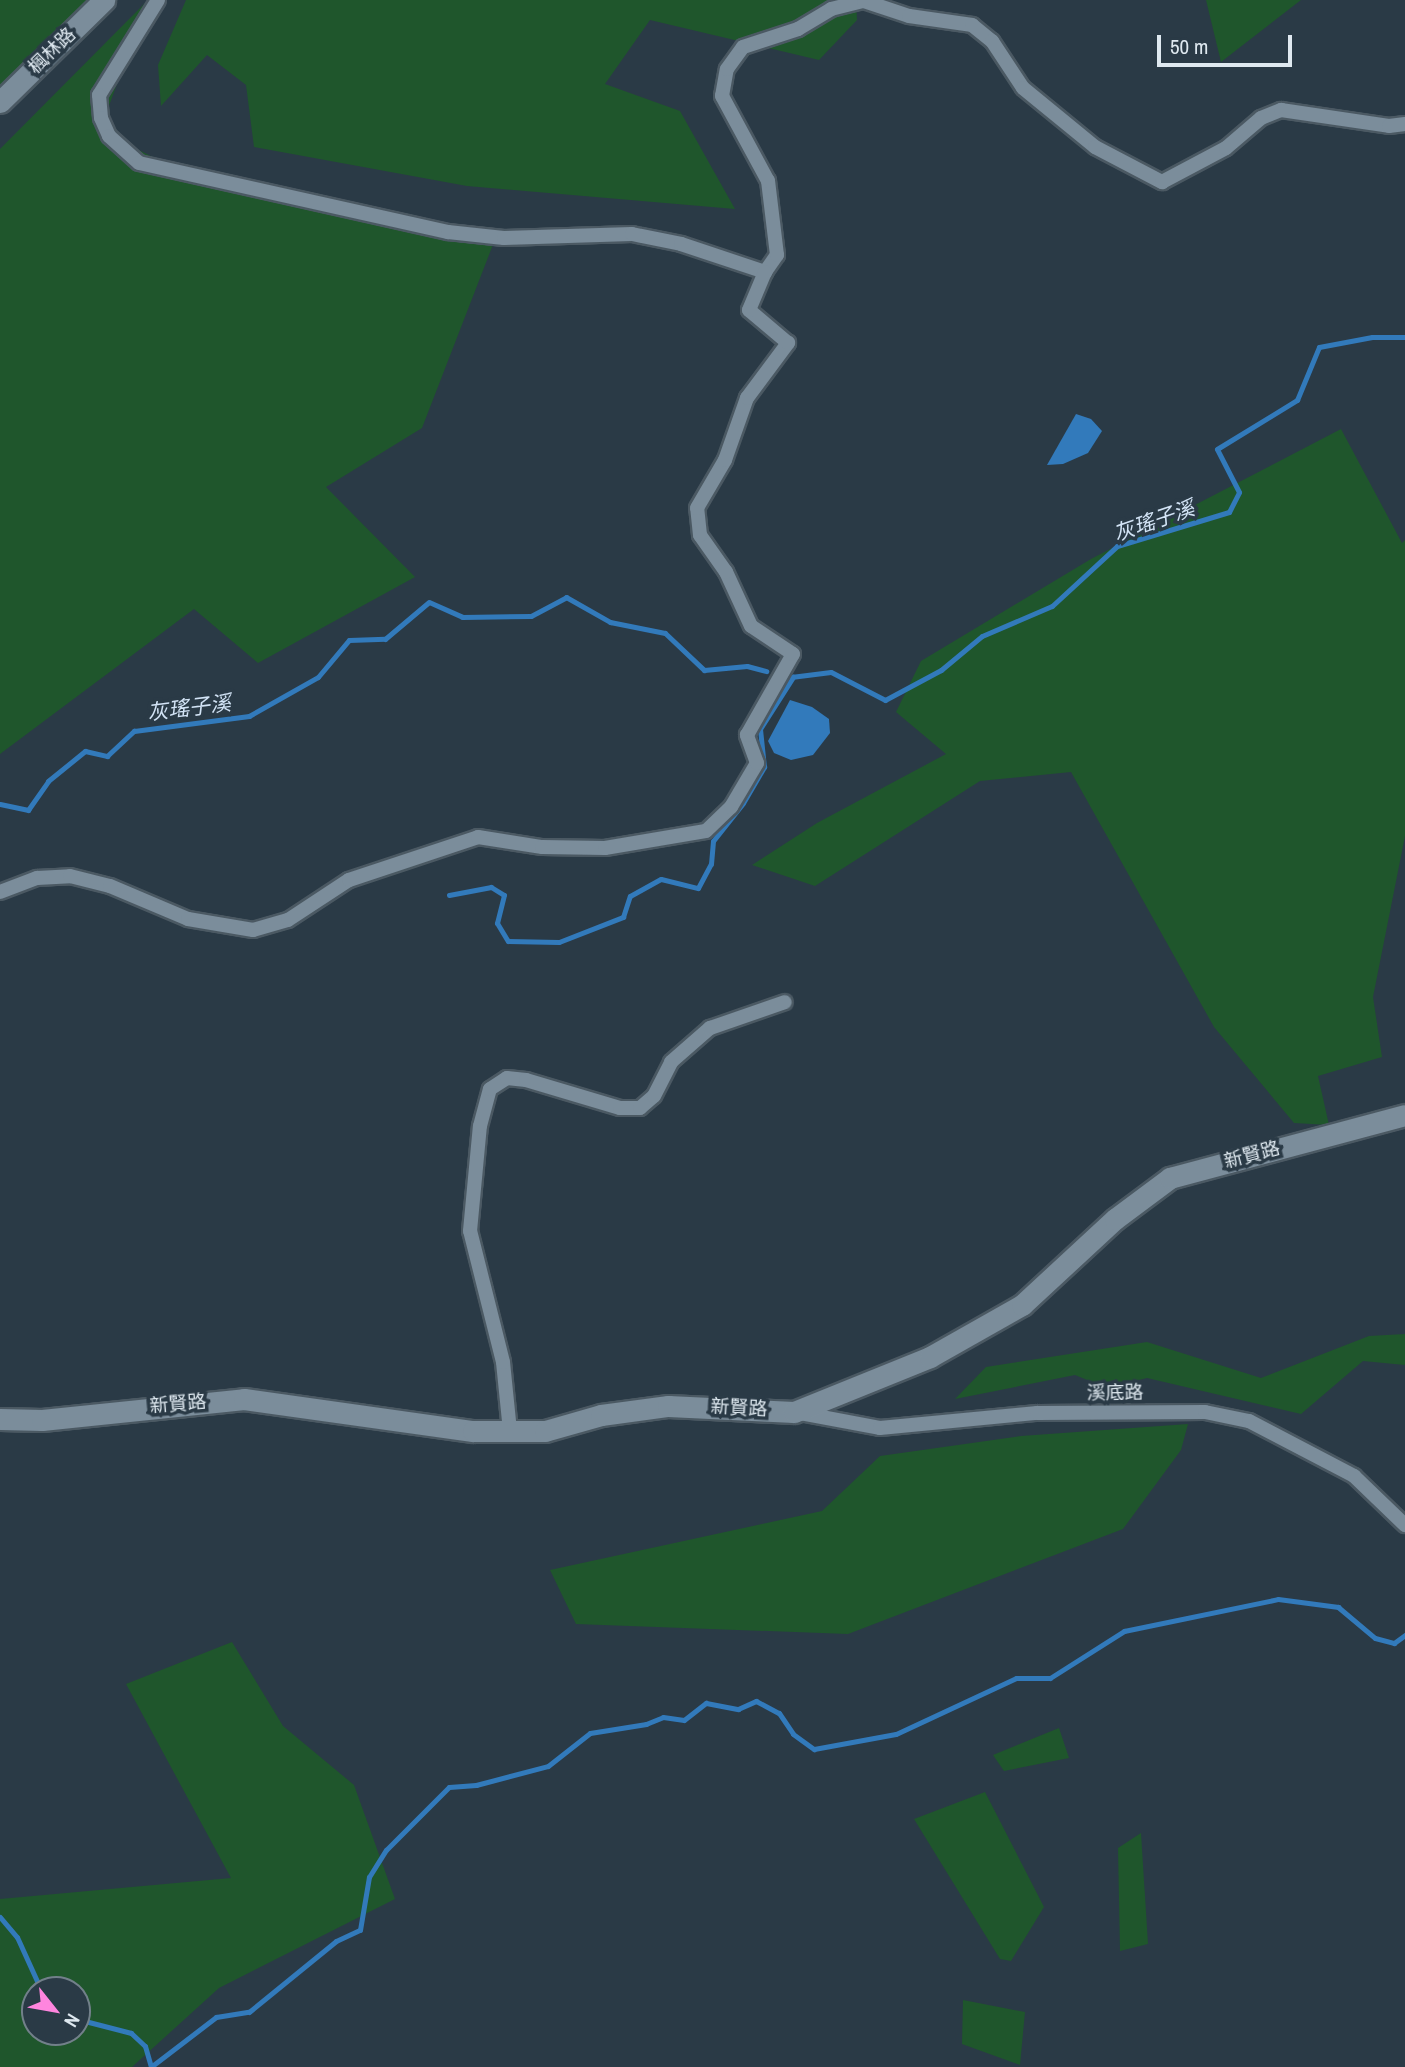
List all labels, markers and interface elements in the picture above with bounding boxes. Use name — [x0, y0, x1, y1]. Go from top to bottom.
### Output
scale bar — [1160, 21, 1295, 65]
street label: 楓林路 — [24, 23, 80, 79]
text: 50 m — [1170, 32, 1208, 61]
water label: 灰瑤子溪 — [1110, 495, 1198, 547]
water label: 灰瑤子溪 — [146, 690, 232, 726]
street label: 新賢路 — [1222, 1137, 1282, 1173]
street label: 溪底路 — [1086, 1381, 1144, 1405]
street label: 新賢路 — [149, 1390, 207, 1418]
street label: 新賢路 — [710, 1395, 768, 1421]
north arrow — [21, 1976, 91, 2046]
text: N — [58, 2009, 86, 2032]

